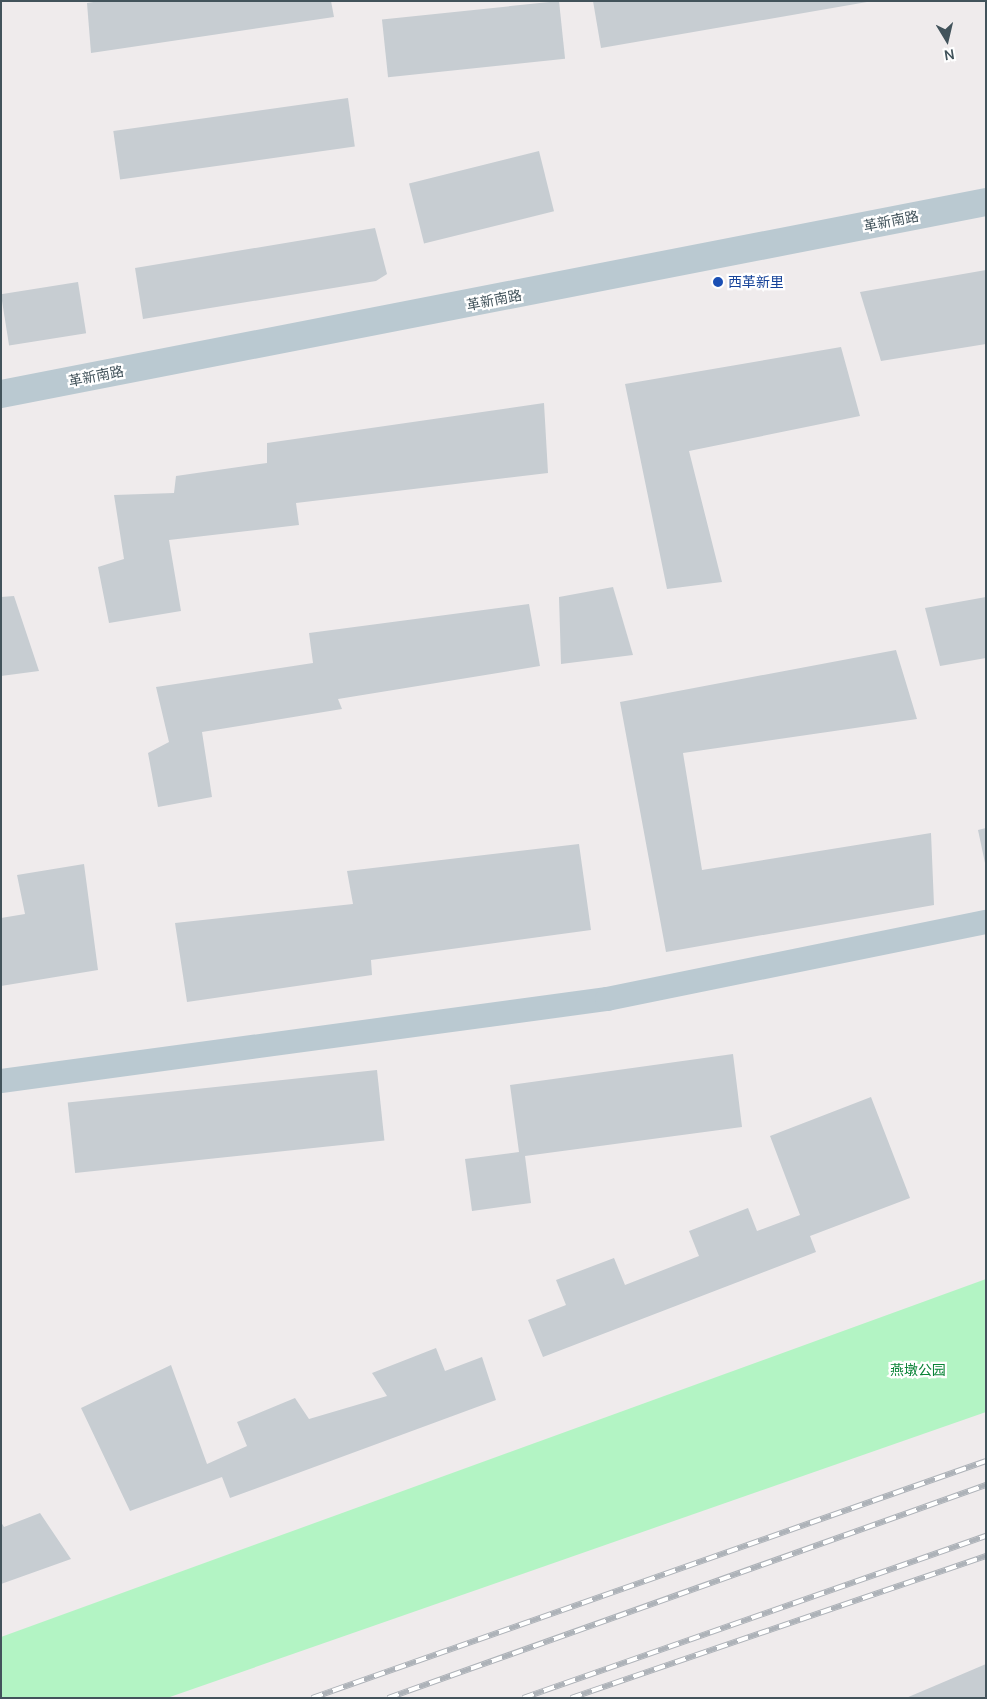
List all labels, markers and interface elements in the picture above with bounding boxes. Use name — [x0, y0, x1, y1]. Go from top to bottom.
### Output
north arrow — [922, 15, 972, 65]
text: N — [943, 45, 956, 65]
street label: 革新南路 — [862, 207, 920, 235]
place label: 西革新里 — [728, 274, 784, 290]
marker: 西革新里 — [712, 276, 724, 288]
street label: 革新南路 — [465, 286, 523, 314]
street label: 革新南路 — [67, 362, 125, 390]
park label: 燕墩公园 — [890, 1362, 946, 1378]

